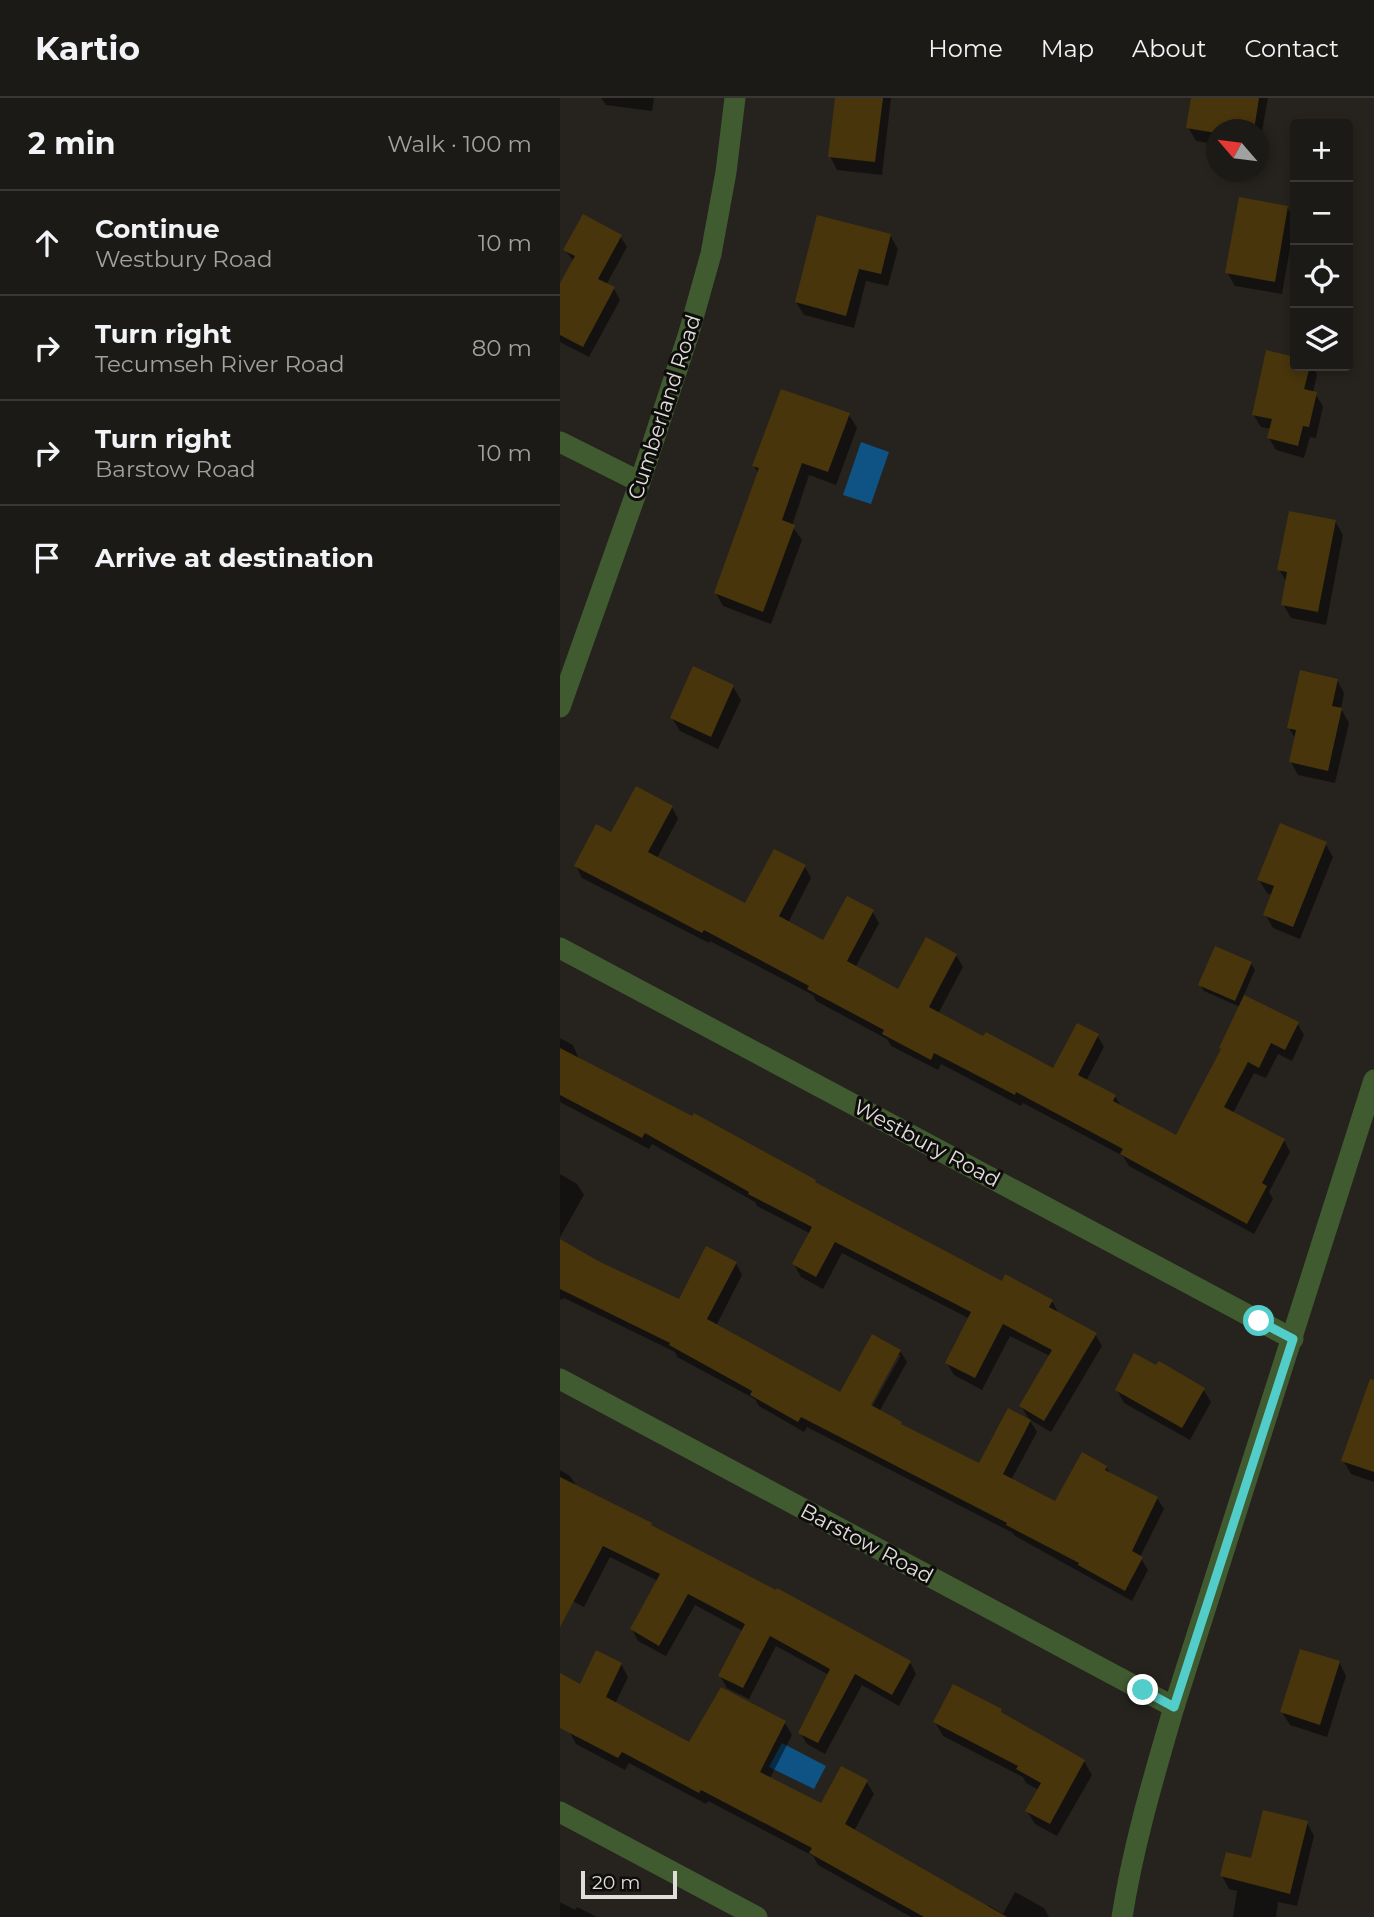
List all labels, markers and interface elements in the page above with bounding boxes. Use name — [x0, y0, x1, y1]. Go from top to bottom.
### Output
text: Kartio — [35, 28, 140, 68]
text: Home — [928, 34, 1003, 63]
text: Map — [1041, 34, 1094, 63]
text: About — [1132, 34, 1206, 63]
text: Contact — [1244, 34, 1339, 63]
north arrow — [1206, 119, 1269, 182]
map controls — [1290, 119, 1353, 371]
button: + — [1290, 119, 1353, 182]
text: 2 min — [28, 125, 115, 162]
text: Walk · 100 m — [387, 130, 532, 158]
button: − — [1290, 182, 1353, 245]
text: Continue — [95, 213, 220, 245]
icon: ahead — [28, 224, 66, 262]
text: 10 m — [478, 229, 532, 257]
text: Westbury Road — [95, 245, 273, 273]
button: locate — [1290, 245, 1353, 308]
button: layers — [1290, 308, 1353, 371]
street label: Cumberland Road — [622, 311, 706, 503]
text: Turn right — [95, 318, 231, 350]
icon: right — [28, 329, 66, 367]
text: 80 m — [472, 334, 532, 362]
text: Tecumseh River Road — [95, 350, 345, 378]
text: Turn right — [95, 423, 231, 455]
icon: right — [28, 434, 66, 472]
text: 10 m — [478, 439, 532, 467]
text: Barstow Road — [95, 455, 256, 483]
icon: arrive — [28, 539, 66, 577]
text: Arrive at destination — [95, 542, 374, 574]
street label: Westbury Road — [850, 1094, 1004, 1192]
route start — [1243, 1305, 1274, 1336]
street label: Barstow Road — [796, 1498, 938, 1588]
route end — [1127, 1674, 1158, 1705]
scale bar — [581, 1868, 677, 1900]
text: 20 m — [592, 1871, 640, 1894]

